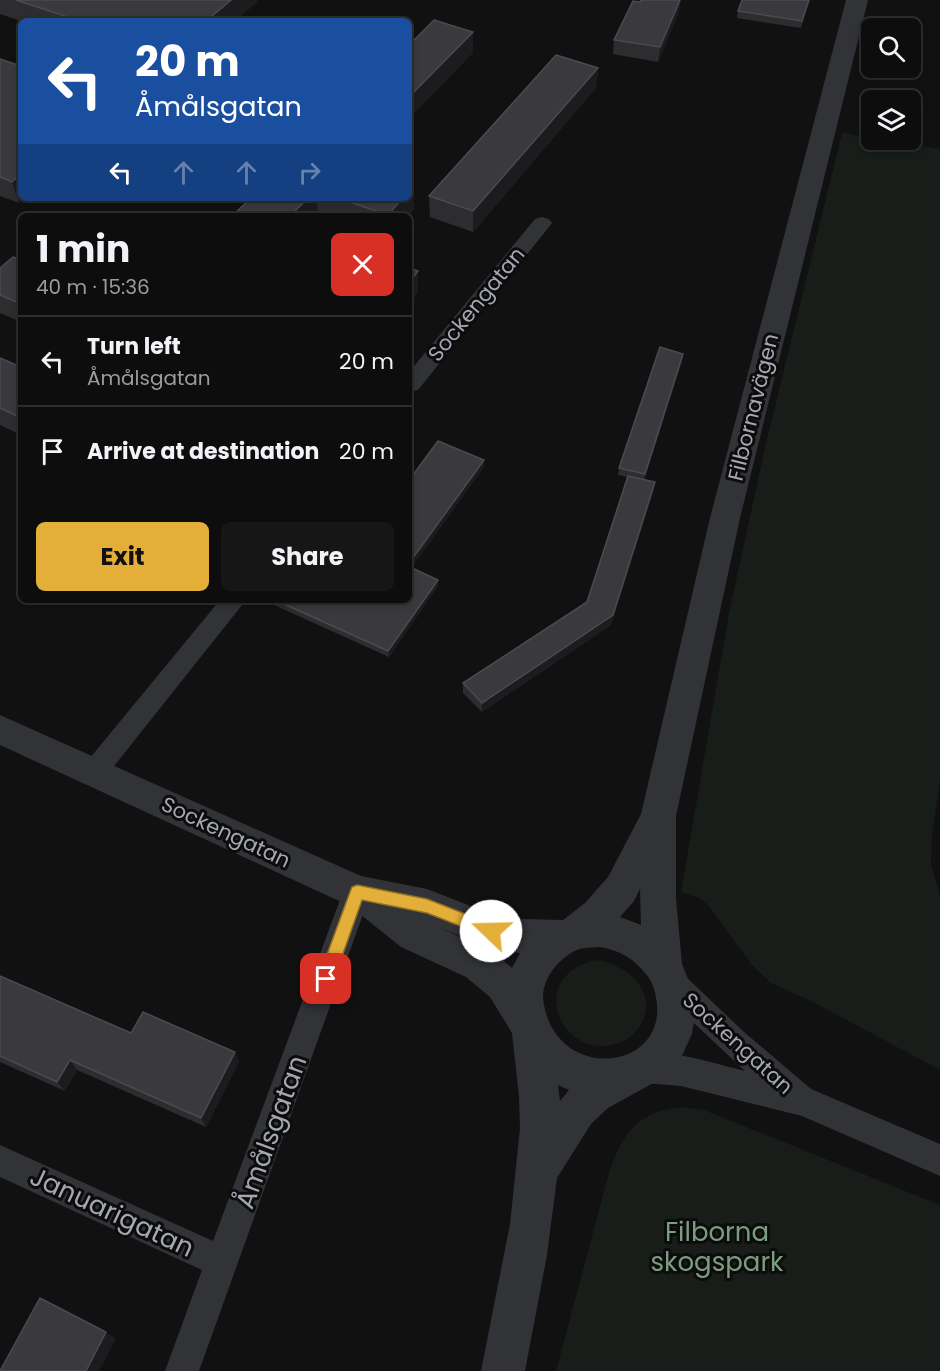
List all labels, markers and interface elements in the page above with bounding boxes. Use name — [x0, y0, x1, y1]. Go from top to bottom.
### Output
map controls — [861, 18, 921, 150]
button: search — [861, 18, 921, 78]
text: 20 m — [135, 32, 240, 91]
icon: left — [36, 42, 114, 120]
text: Åmålsgatan — [135, 88, 302, 125]
button: layers — [861, 90, 921, 150]
icon: left — [104, 156, 137, 189]
icon: ahead — [167, 156, 200, 189]
icon: ahead — [230, 156, 263, 189]
icon: right — [293, 156, 326, 189]
text: 1 min — [36, 224, 130, 275]
button: close — [331, 233, 394, 296]
street label: Sockengatan — [421, 241, 531, 367]
text: 40 m · 15:36 — [36, 273, 150, 301]
street label: Filbornavägen — [721, 330, 785, 484]
text: Turn left — [87, 331, 181, 362]
icon: left — [36, 345, 69, 378]
text: 20 m — [339, 346, 394, 377]
text: Åmålsgatan — [87, 364, 211, 392]
icon: arrive — [36, 435, 69, 468]
text: Arrive at destination — [87, 436, 319, 467]
text: 20 m — [339, 436, 394, 467]
button: Exit — [36, 522, 209, 591]
button: Share — [221, 522, 394, 591]
street label: Sockengatan — [157, 789, 295, 875]
position arrow — [459, 899, 523, 963]
pin — [300, 953, 351, 1004]
icon: arrive — [309, 962, 342, 995]
street label: Sockengatan — [676, 986, 800, 1100]
street label: Åmålsgatan — [227, 1050, 315, 1214]
street label: Januarigatan — [24, 1158, 200, 1266]
park label: Filborna skogspark — [651, 1214, 784, 1280]

